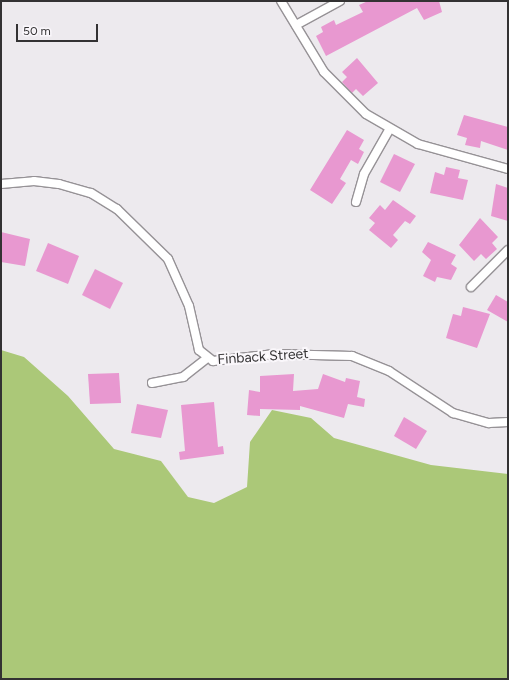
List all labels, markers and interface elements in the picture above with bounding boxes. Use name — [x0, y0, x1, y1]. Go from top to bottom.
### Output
scale bar — [18, 16, 100, 42]
text: 50 m — [23, 24, 51, 38]
street label: Finback Street — [217, 345, 309, 369]

